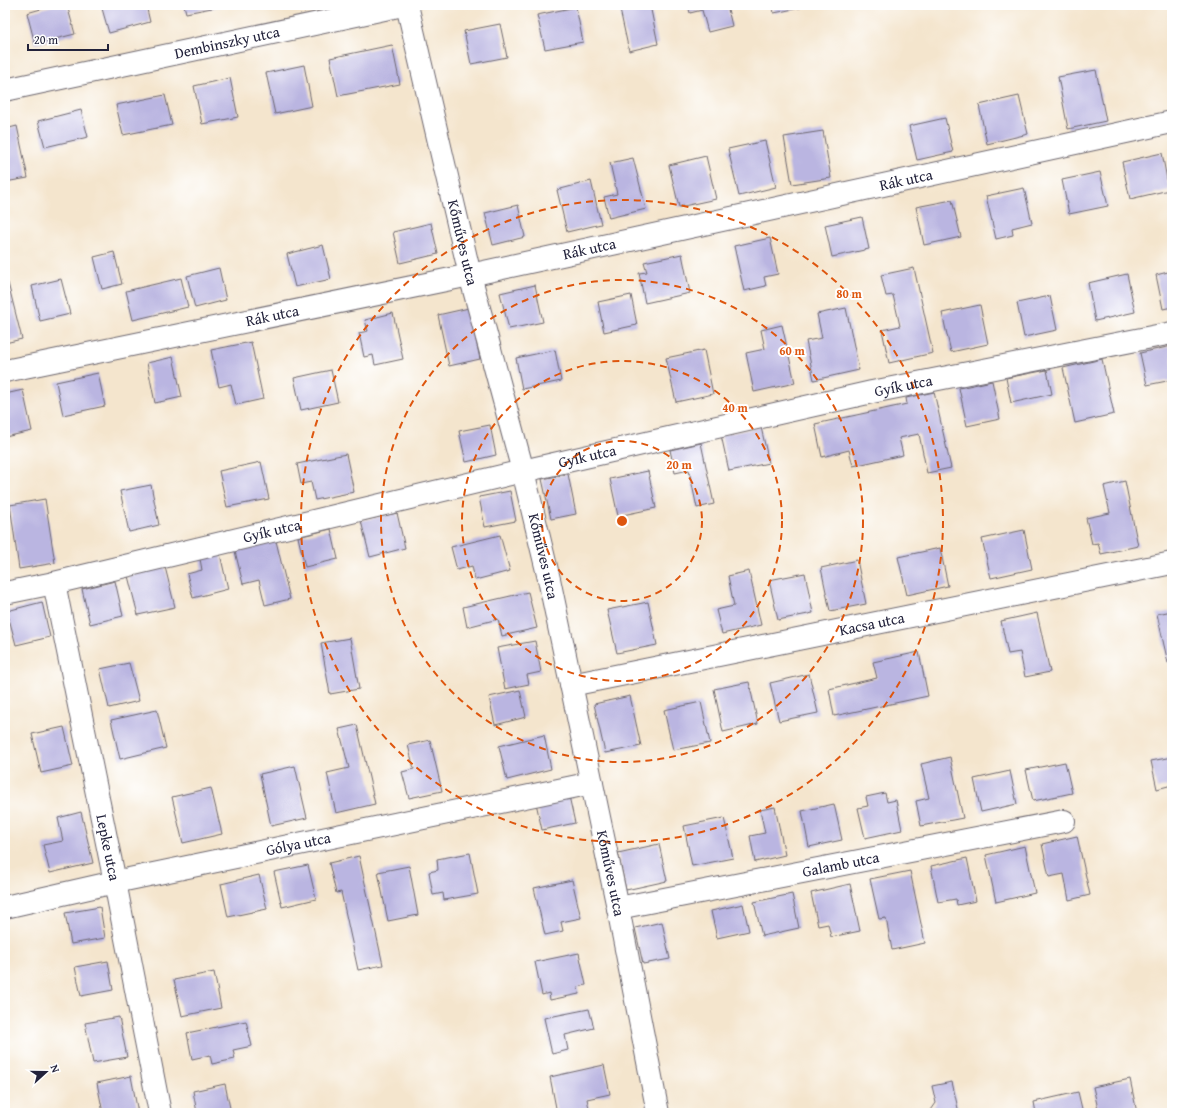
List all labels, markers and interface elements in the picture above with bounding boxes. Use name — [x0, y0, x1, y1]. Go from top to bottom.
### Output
street label: Dembinszky utca — [172, 21, 281, 64]
scale bar — [28, 26, 108, 52]
text: 20 m — [34, 31, 58, 48]
street label: Rák utca — [877, 164, 934, 195]
street label: Kőműves utca — [443, 197, 483, 288]
street label: Rák utca — [561, 232, 618, 264]
text: 80 m — [836, 285, 862, 302]
street label: Rák utca — [244, 300, 301, 331]
text: 60 m — [779, 342, 805, 359]
street label: Gyík utca — [872, 369, 934, 401]
text: 40 m — [722, 399, 748, 416]
street label: Gyík utca — [556, 439, 618, 473]
text: 20 m — [666, 456, 692, 473]
street label: Kőműves utca — [524, 511, 564, 601]
street label: Gyík utca — [241, 513, 303, 548]
centre of rings — [615, 514, 629, 528]
street label: Kacsa utca — [837, 607, 906, 640]
street label: Lepke utca — [91, 812, 125, 883]
street label: Gólya utca — [264, 827, 332, 860]
street label: Kőműves utca — [592, 828, 630, 918]
street label: Galamb utca — [801, 846, 881, 882]
north arrow — [26, 1052, 66, 1092]
text: N — [47, 1062, 64, 1075]

